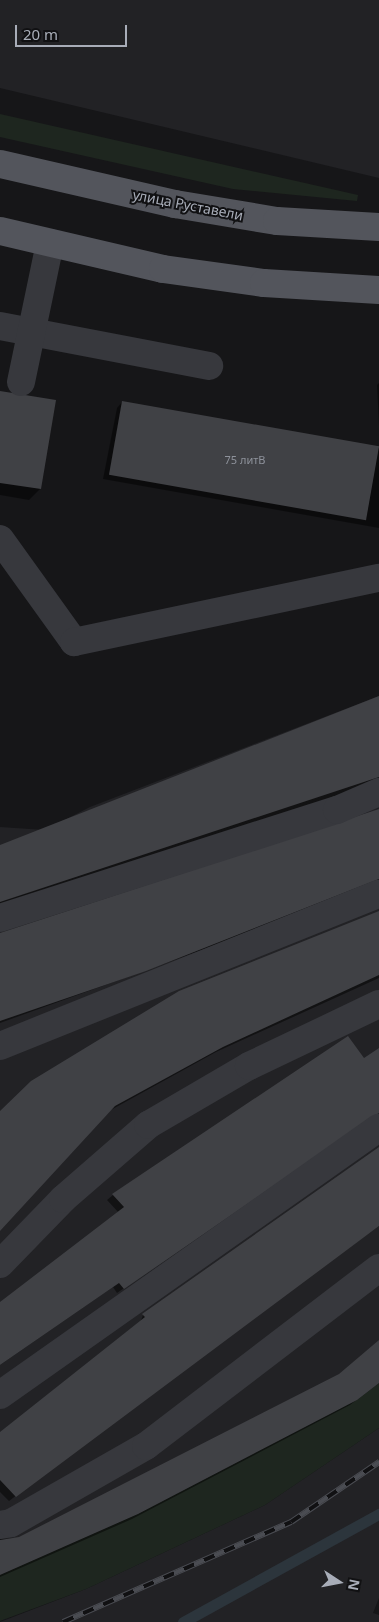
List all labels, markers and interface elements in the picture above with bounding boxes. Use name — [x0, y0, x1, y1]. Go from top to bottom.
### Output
scale bar — [18, 15, 130, 47]
text: 20 m — [23, 24, 58, 44]
street label: улица Руставели — [131, 186, 245, 224]
house number: 75 литВ — [225, 453, 265, 467]
north arrow — [314, 1557, 364, 1607]
text: N — [344, 1578, 365, 1592]

